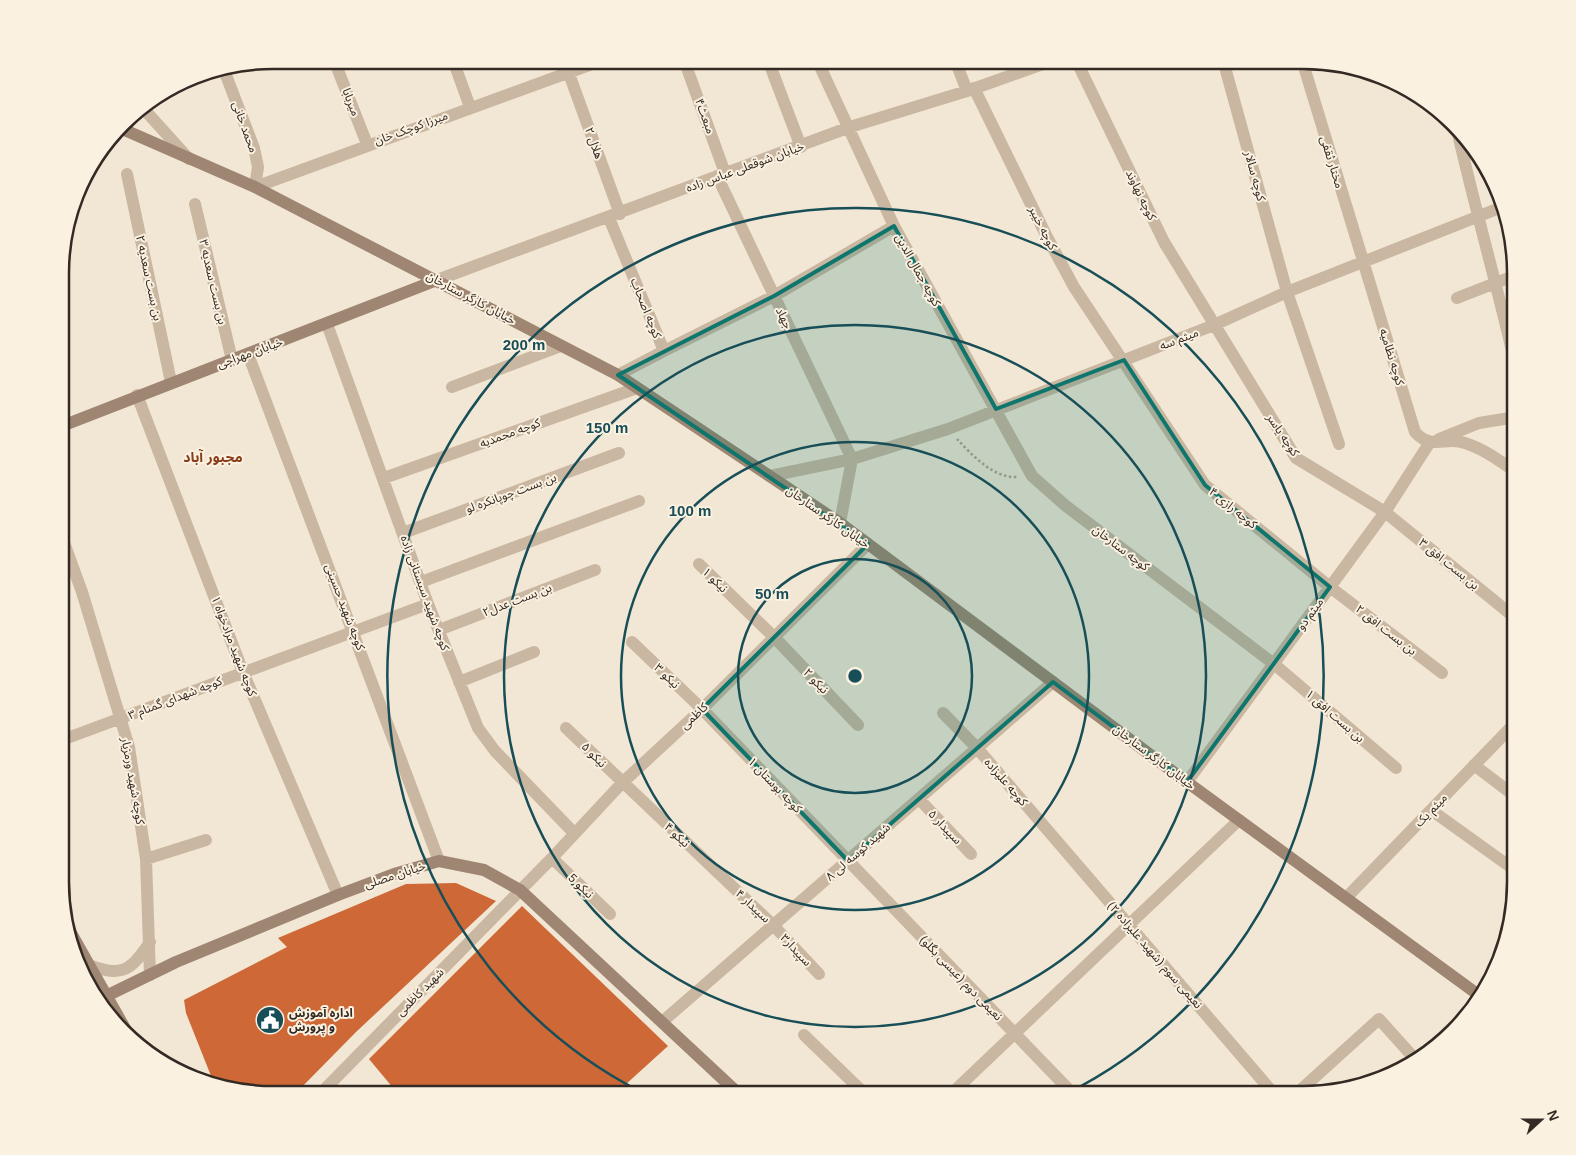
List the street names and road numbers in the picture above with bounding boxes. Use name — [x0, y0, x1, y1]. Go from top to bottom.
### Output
street label: میربابا — [339, 86, 363, 118]
street label: مبعث۴ — [692, 96, 718, 136]
street label: محمد خانی — [229, 100, 261, 154]
street label: میرزا کوچک خان — [372, 108, 450, 149]
street label: هلال ۲ — [582, 125, 606, 161]
street label: مختار ثقفی — [1317, 134, 1347, 190]
street label: خیابان شوقعلی عباس زاده — [684, 139, 806, 195]
street label: کوچه سالار — [1240, 149, 1269, 204]
street label: کوچه نهاوند — [1122, 167, 1160, 224]
street label: کوچه خیبر — [1025, 203, 1060, 254]
street label: کوچه جمال الدین — [891, 231, 944, 310]
street label: بن بست سعدیه ۲ — [133, 234, 165, 322]
street label: بن بست سعدیه ۳ — [196, 238, 230, 326]
street label: خیابان کارگر ستارخان — [424, 269, 518, 327]
street label: کوچه اصحاب — [627, 276, 665, 341]
street label: جهاد — [773, 305, 795, 331]
street label: میثم سه — [1158, 325, 1201, 355]
street label: کوچه نظامیه — [1376, 327, 1408, 388]
street label: خیابان مهراجی — [215, 335, 285, 371]
street label: کوچه یاسر — [1262, 410, 1303, 460]
street label: کوچه محمدیه — [478, 415, 544, 451]
street label: بن بست چوپانکره لو — [464, 470, 559, 517]
street label: خیابان کارگر ستارخان — [783, 483, 872, 551]
street label: کوچه رازی ۴ — [1206, 484, 1261, 533]
street label: کوچه ستارخان — [1089, 522, 1153, 575]
street label: کوچه شهید سیستانی زاده — [397, 534, 453, 654]
street label: بن بست افق ۳ — [1415, 535, 1482, 593]
street label: کوچه شهید حسینی — [321, 562, 368, 653]
street label: نیکو ۱ — [699, 565, 731, 595]
street label: بن بست عدل۲ — [480, 580, 554, 620]
street label: ۱ کوچه شهید مرادخواه — [207, 594, 260, 700]
street label: میثم دو — [1294, 595, 1328, 634]
street label: بن بست افق ۲ — [1352, 602, 1419, 659]
street label: نیکو ۳ — [651, 661, 683, 691]
street label: نیکو ۲ — [801, 665, 831, 697]
street label: ۳ کوچه شهدای گمنام — [126, 673, 226, 724]
street label: بن بست افق ۱ — [1302, 687, 1367, 746]
street label: کاظمی — [677, 699, 711, 732]
street label: خیابان کارگر ستارخان — [1110, 722, 1198, 792]
street label: کوچه شهید ورمزیار — [117, 735, 148, 827]
street label: نیکو ۵ — [579, 740, 609, 770]
street label: کوچه بوستان ۱ — [744, 754, 806, 817]
street label: کوچه علیزاده — [981, 755, 1031, 810]
street label: میثم یک — [1412, 791, 1452, 831]
street label: سپیدار ۵ — [925, 807, 965, 848]
street label: نیکو ۴ — [661, 820, 693, 850]
street label: شهید کوسه لی ۸ — [823, 820, 893, 884]
street label: خیابان مصلی — [363, 859, 427, 892]
street label: نیکو 5 — [565, 871, 596, 901]
street label: سپیدار ۴ — [732, 886, 773, 926]
street label: نعیمی سوم (شهید علیزاده ۲) — [1103, 899, 1205, 1013]
street label: سپیدار۳ — [777, 931, 814, 970]
street label: نعیمی دوم (عیسی بگلو) — [915, 933, 1005, 1025]
street label: شهید کاظمی — [393, 965, 447, 1019]

